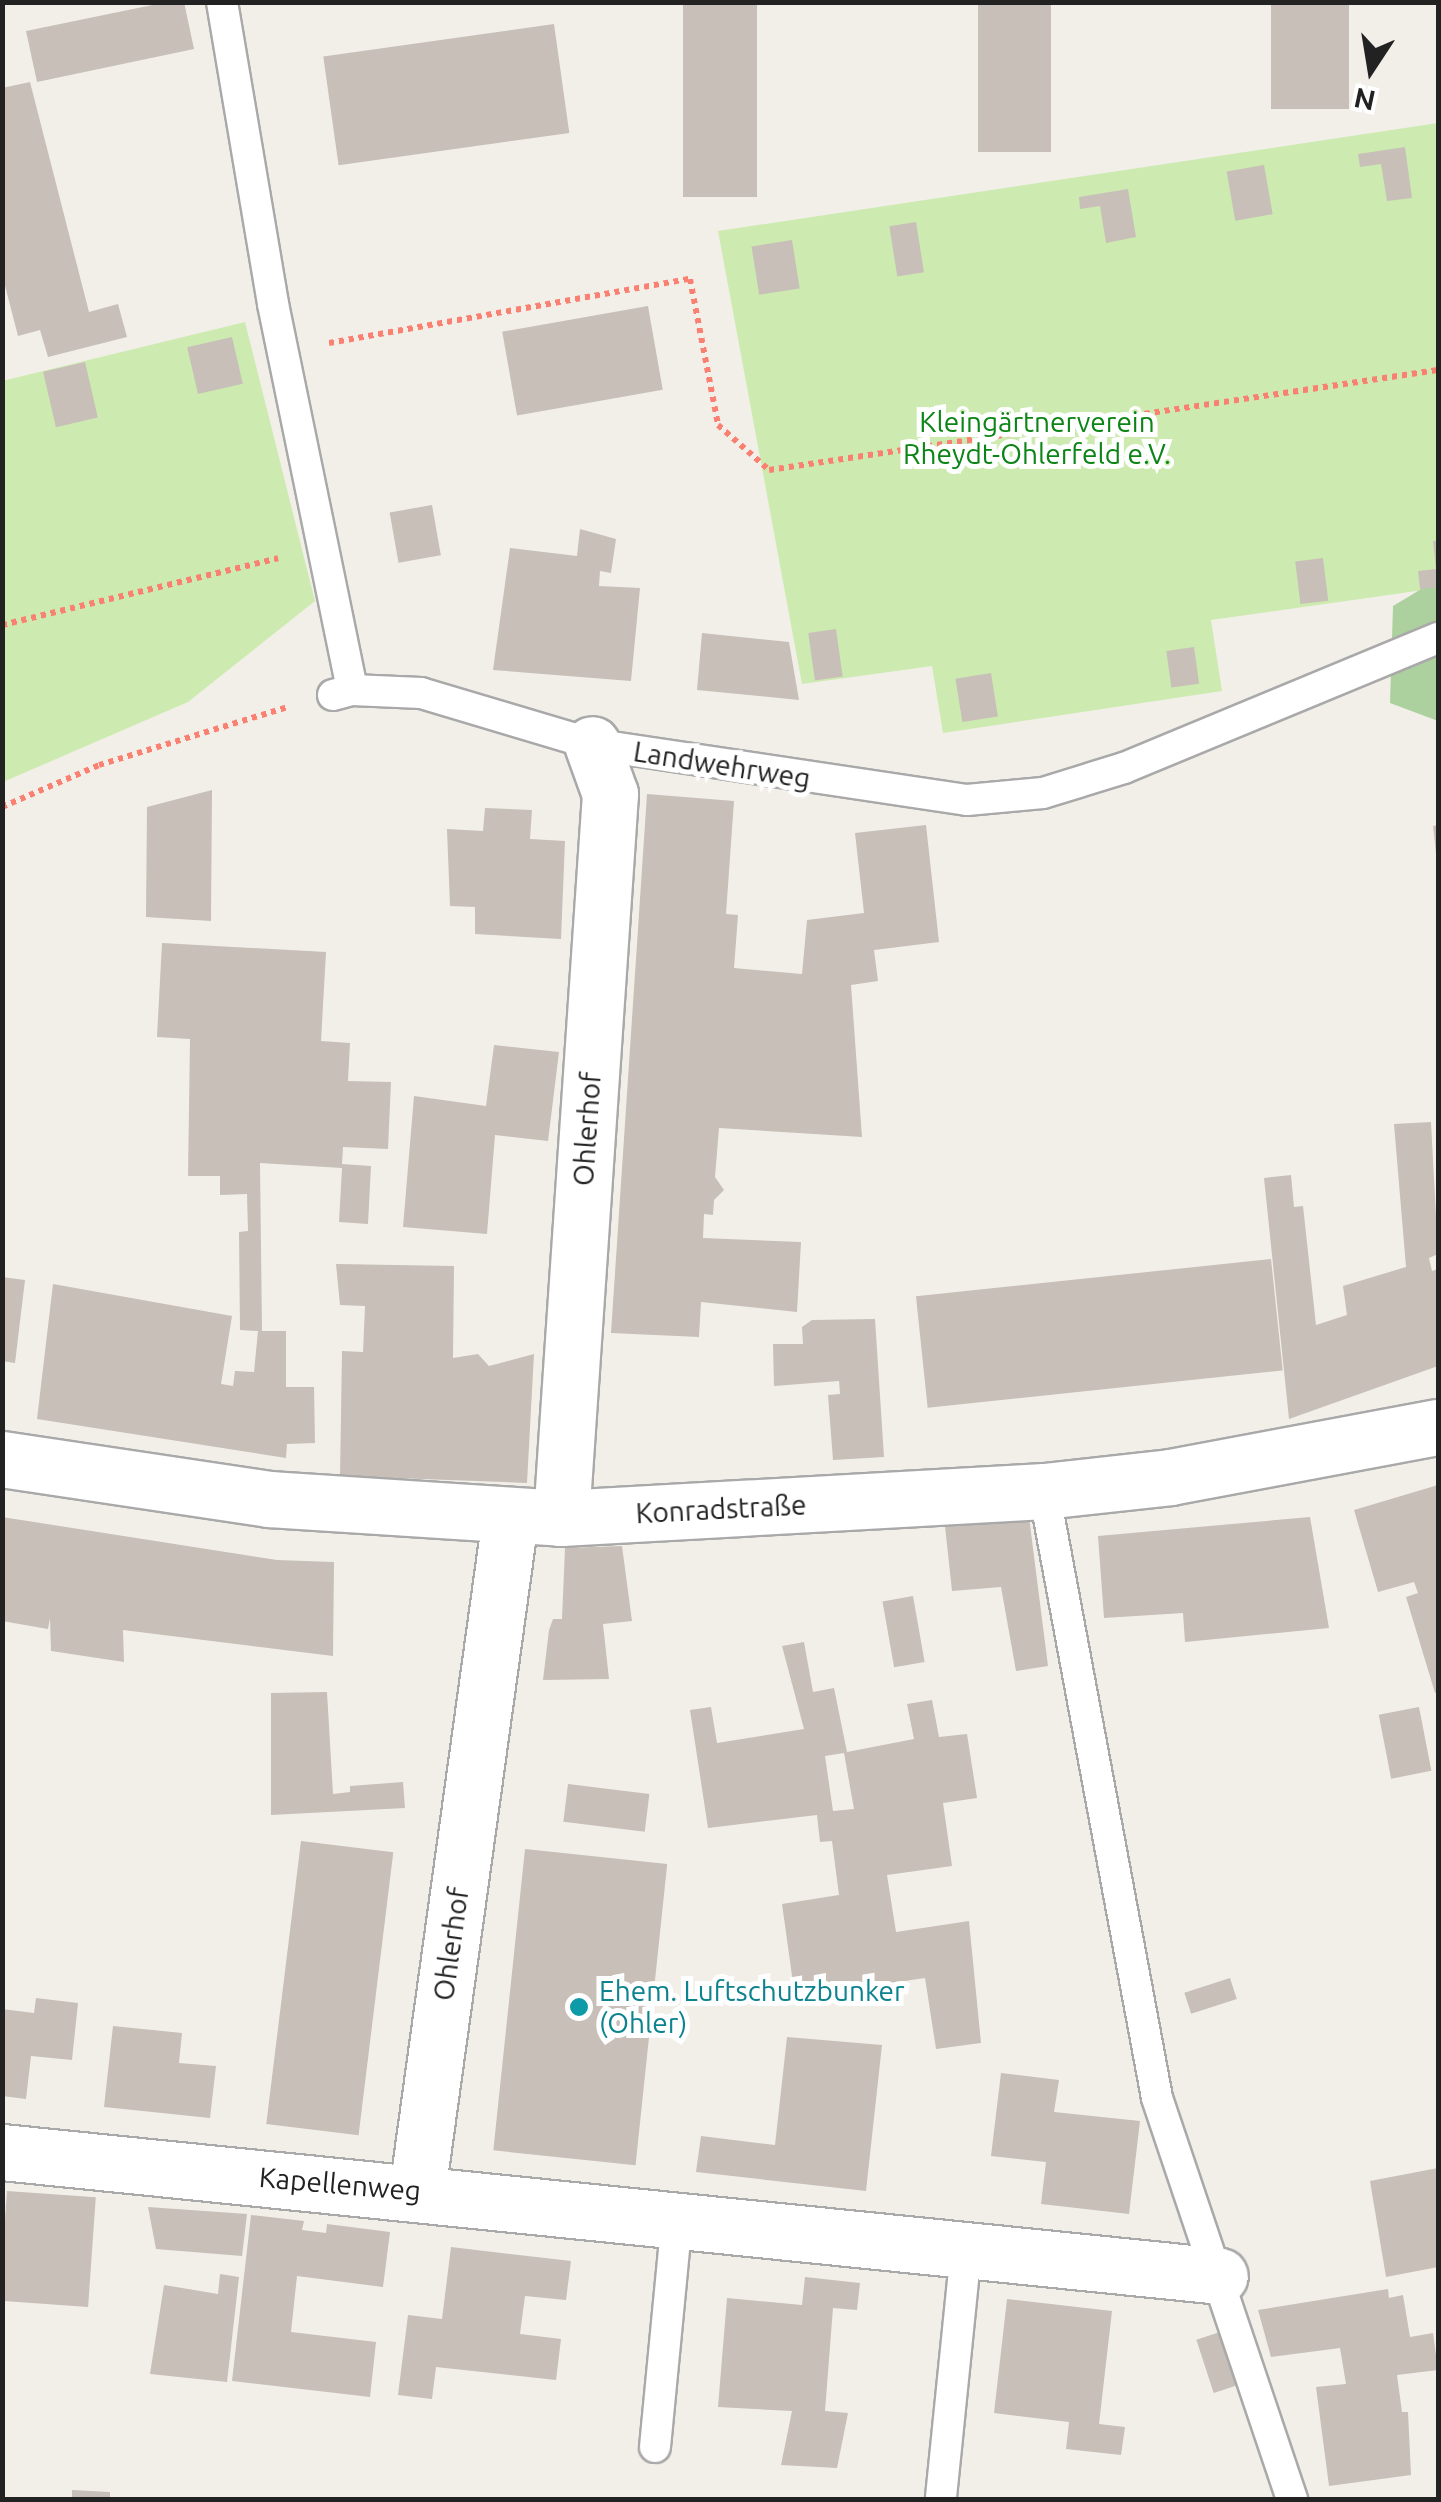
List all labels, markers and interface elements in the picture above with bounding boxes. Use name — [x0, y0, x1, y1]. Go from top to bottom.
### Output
north arrow — [1321, 20, 1421, 120]
text: N — [1351, 83, 1378, 117]
park label: Kleingärtnerverein Rheydt-Ohlerfeld e.V. — [903, 405, 1171, 471]
street label: Landwehrweg — [631, 734, 813, 796]
street label: Ohlerhof — [566, 1071, 608, 1187]
street label: Konradstraße — [635, 1488, 807, 1530]
street label: Ohlerhof — [426, 1885, 476, 2003]
place label: Ehem. Luftschutzbunker (Ohler) — [599, 1974, 905, 2040]
marker: Ehem. Luftschutzbunker (Ohler) — [568, 1996, 590, 2018]
street label: Kapellenweg — [258, 2160, 422, 2208]

